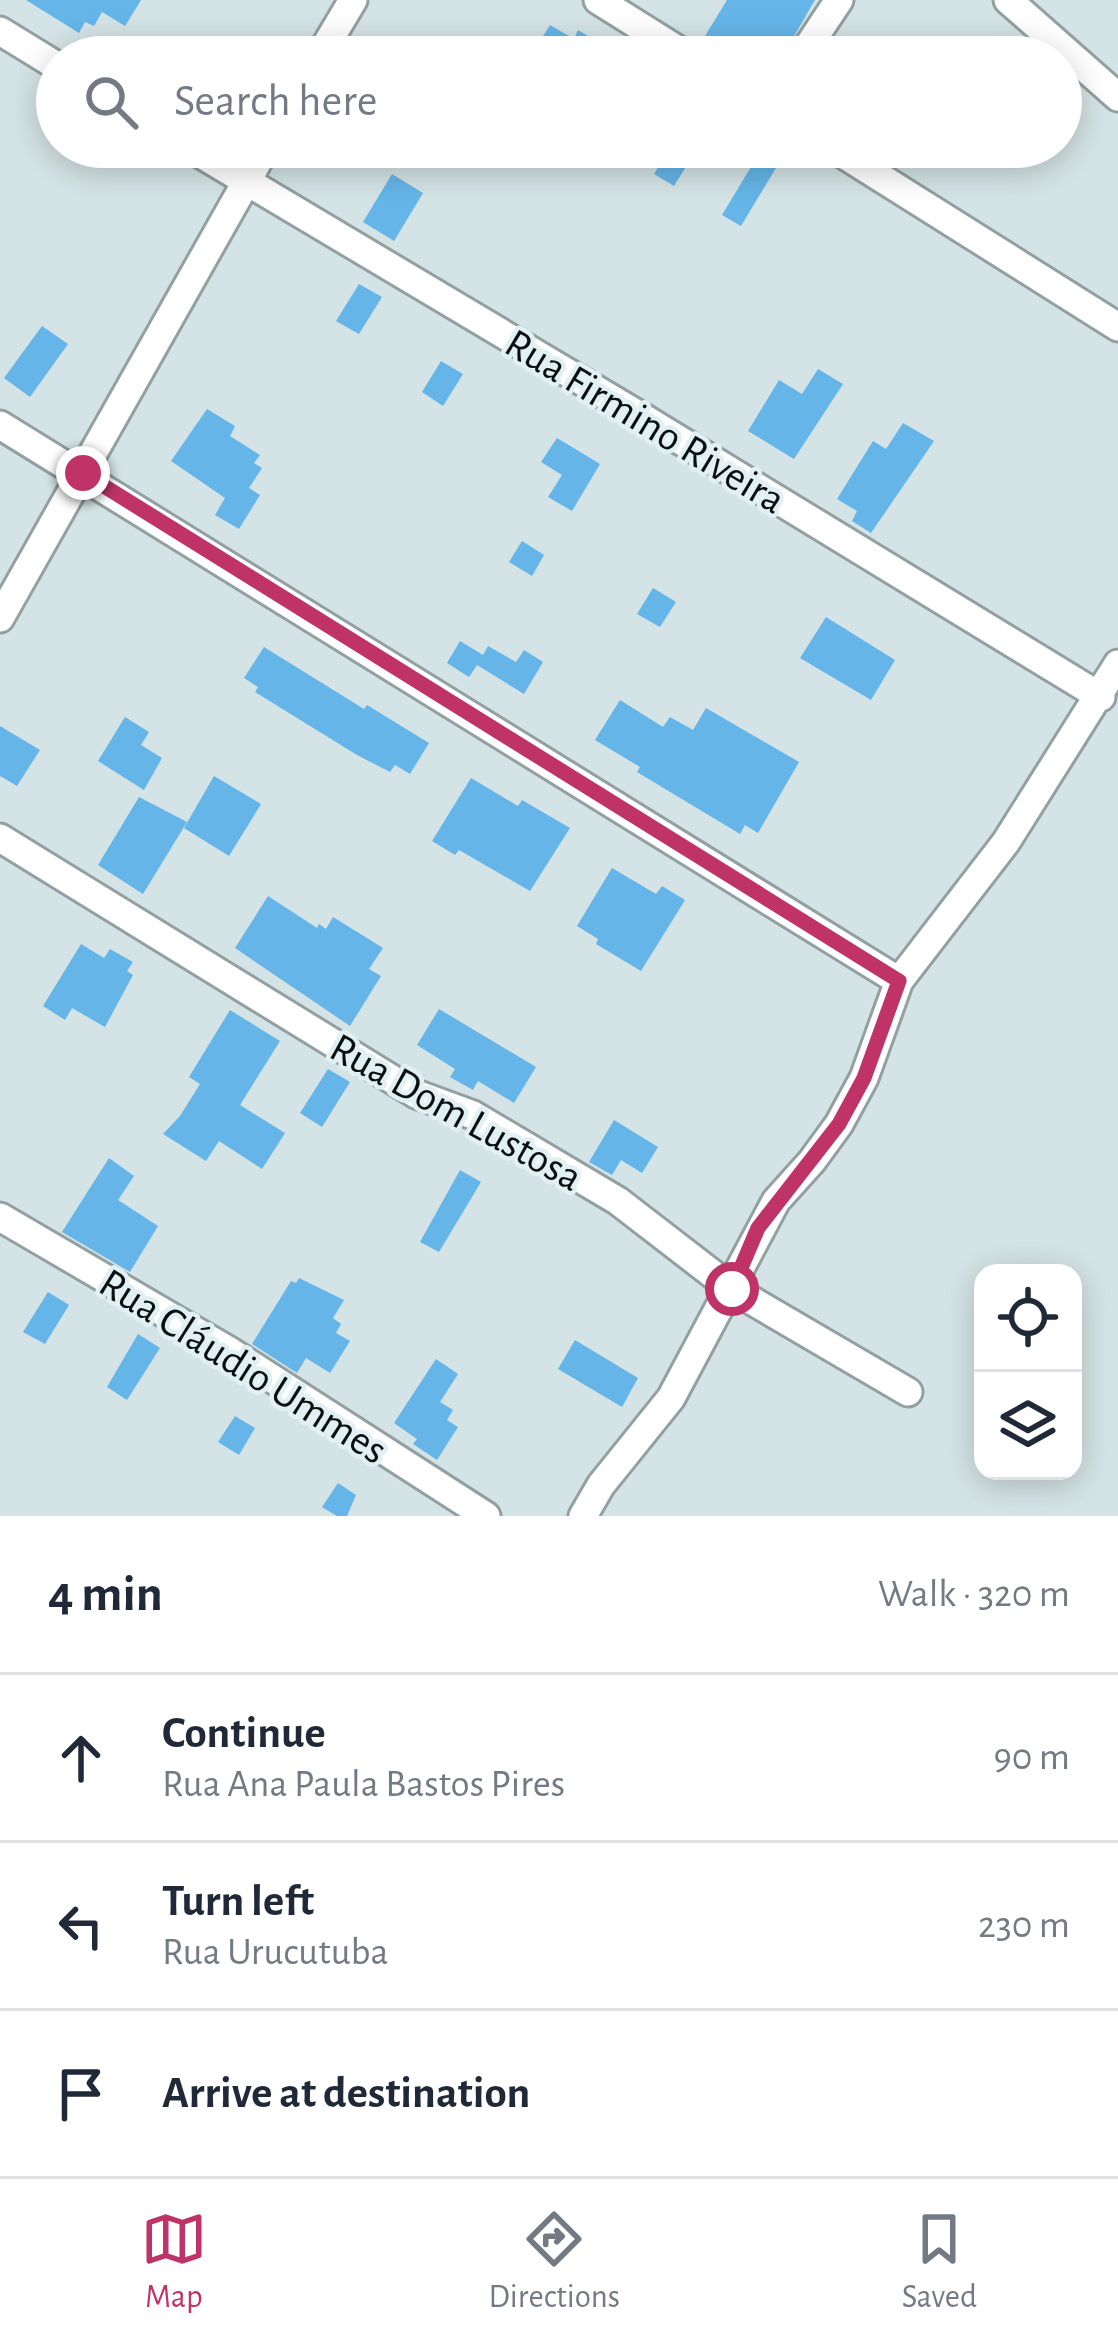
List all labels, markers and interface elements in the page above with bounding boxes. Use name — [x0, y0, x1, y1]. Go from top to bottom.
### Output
search box — [36, 36, 1082, 168]
icon: search — [78, 69, 144, 135]
text: Search here — [174, 79, 377, 124]
street label: Rua Firmino Riveira — [498, 322, 792, 522]
route end — [56, 446, 110, 500]
street label: Rua Dom Lustosa — [323, 1026, 589, 1199]
street label: Rua Cláudio Ummes — [92, 1261, 394, 1472]
route start — [705, 1262, 759, 1316]
map controls — [974, 1264, 1082, 1480]
button: locate — [974, 1264, 1082, 1372]
button: layers — [974, 1372, 1082, 1480]
text: 4 min — [48, 1569, 163, 1620]
text: Walk · 320 m — [878, 1575, 1070, 1614]
text: Continue — [162, 1711, 326, 1756]
icon: ahead — [48, 1725, 114, 1791]
text: 90 m — [993, 1738, 1070, 1777]
text: Rua Ana Paula Bastos Pires — [162, 1765, 565, 1804]
text: Turn left — [162, 1879, 314, 1924]
icon: left — [48, 1893, 114, 1959]
text: 230 m — [978, 1906, 1070, 1945]
text: Rua Urucutuba — [162, 1933, 389, 1972]
icon: arrive — [48, 2061, 114, 2127]
text: Arrive at destination — [162, 2071, 530, 2116]
tab: Map — [141, 2206, 207, 2318]
tab: Directions — [488, 2206, 620, 2318]
tab: Saved — [902, 2206, 977, 2318]

